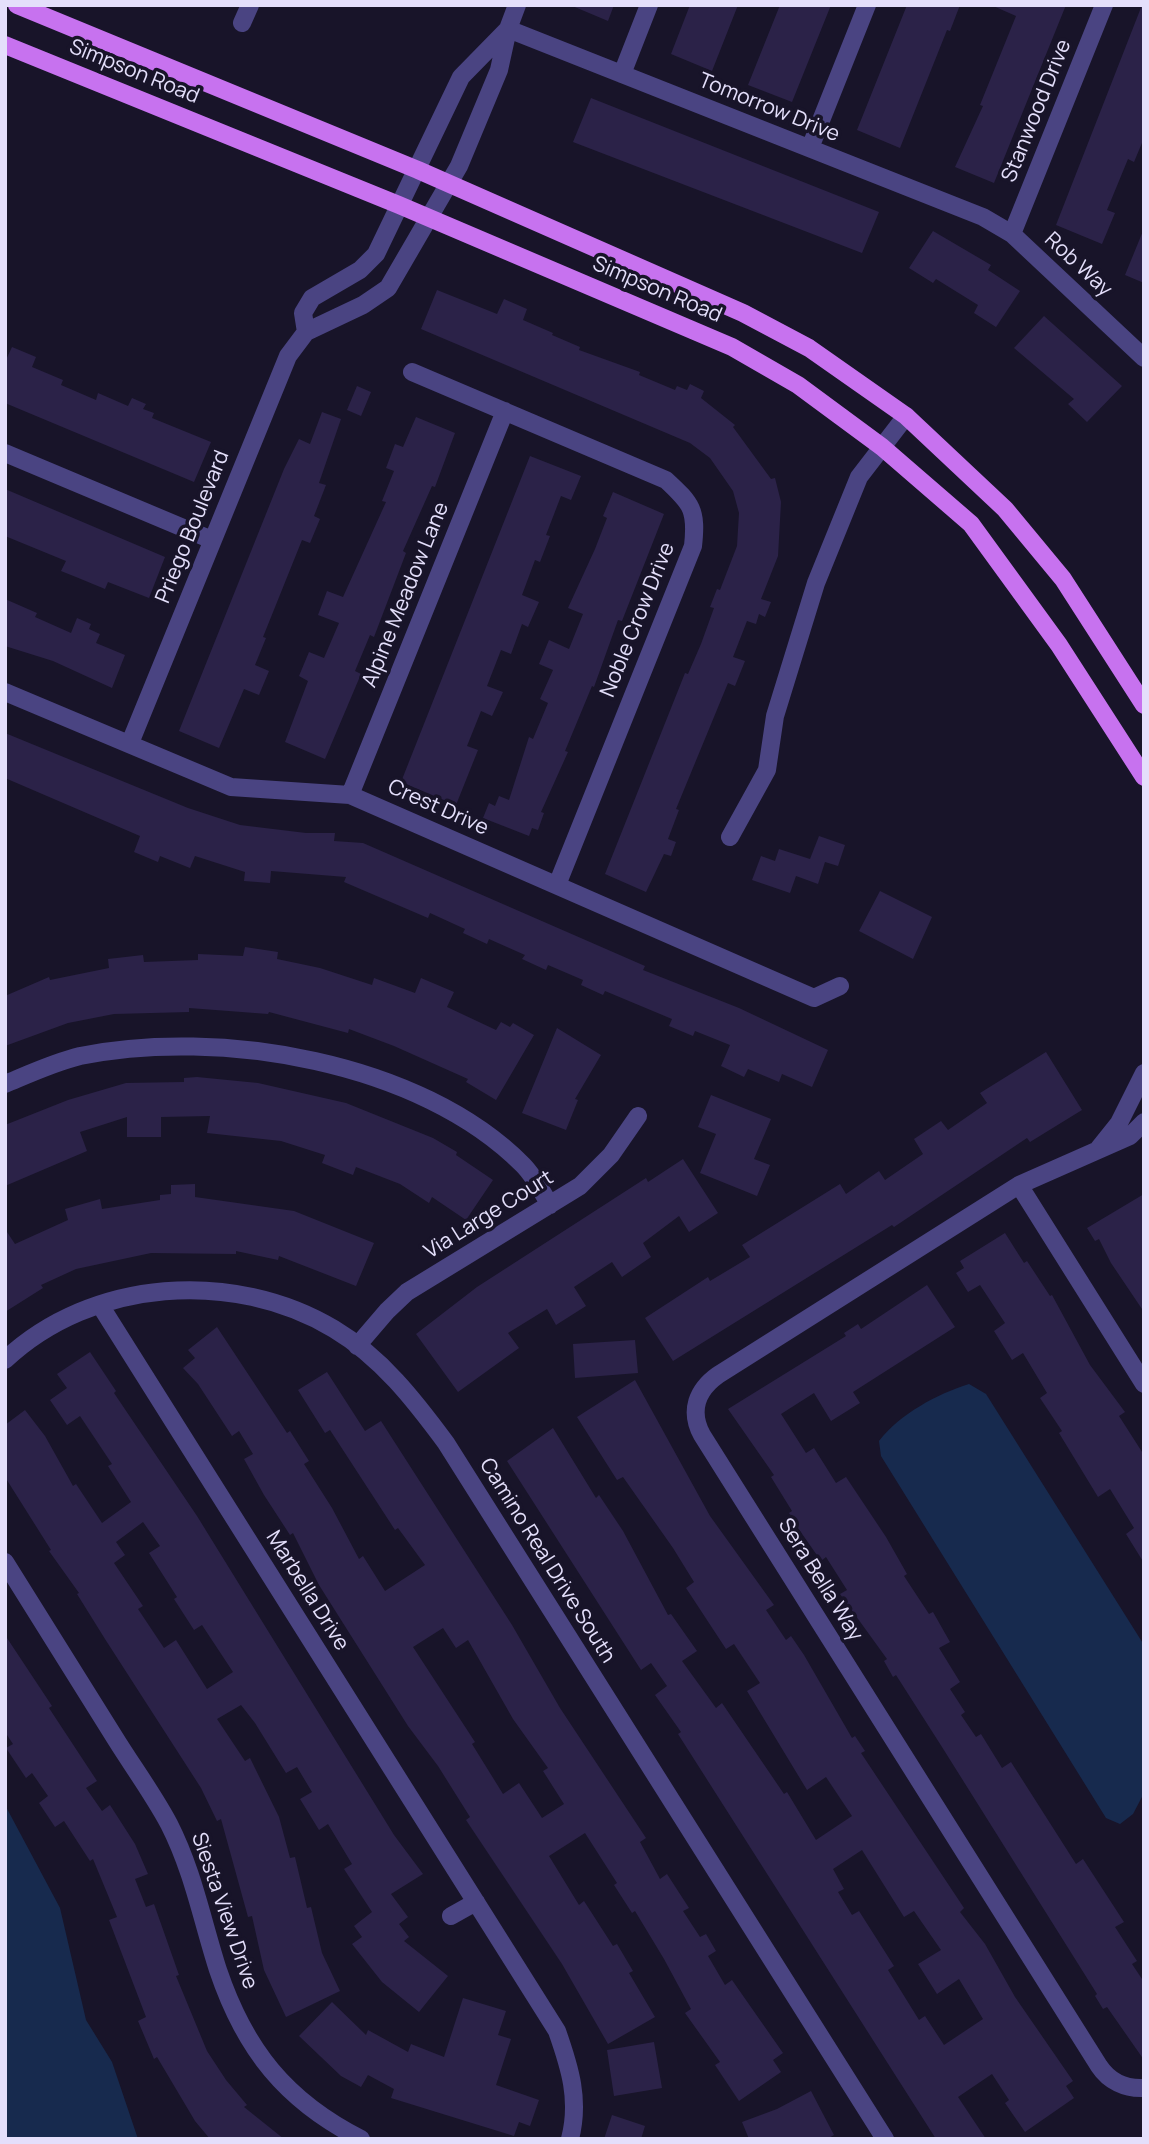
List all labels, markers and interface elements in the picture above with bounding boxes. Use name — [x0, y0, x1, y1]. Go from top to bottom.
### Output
street label: Simpson Road — [65, 34, 203, 110]
street label: Stanwood Drive — [997, 36, 1077, 186]
street label: Tomorrow Drive — [695, 68, 843, 148]
street label: Rob Way — [1039, 227, 1117, 303]
street label: Simpson Road — [589, 251, 725, 329]
street label: Priego Boulevard — [151, 447, 235, 607]
street label: Alpine Meadow Lane — [357, 499, 455, 691]
street label: Noble Crow Drive — [596, 539, 680, 701]
street label: Crest Drive — [384, 775, 492, 841]
street label: Via Large Court — [420, 1165, 558, 1265]
street label: Camino Real Drive South — [474, 1454, 620, 1668]
street label: Sera Bella Way — [772, 1514, 868, 1646]
street label: Marbella Drive — [260, 1527, 354, 1655]
street label: Siesta View Drive — [185, 1829, 263, 1993]

